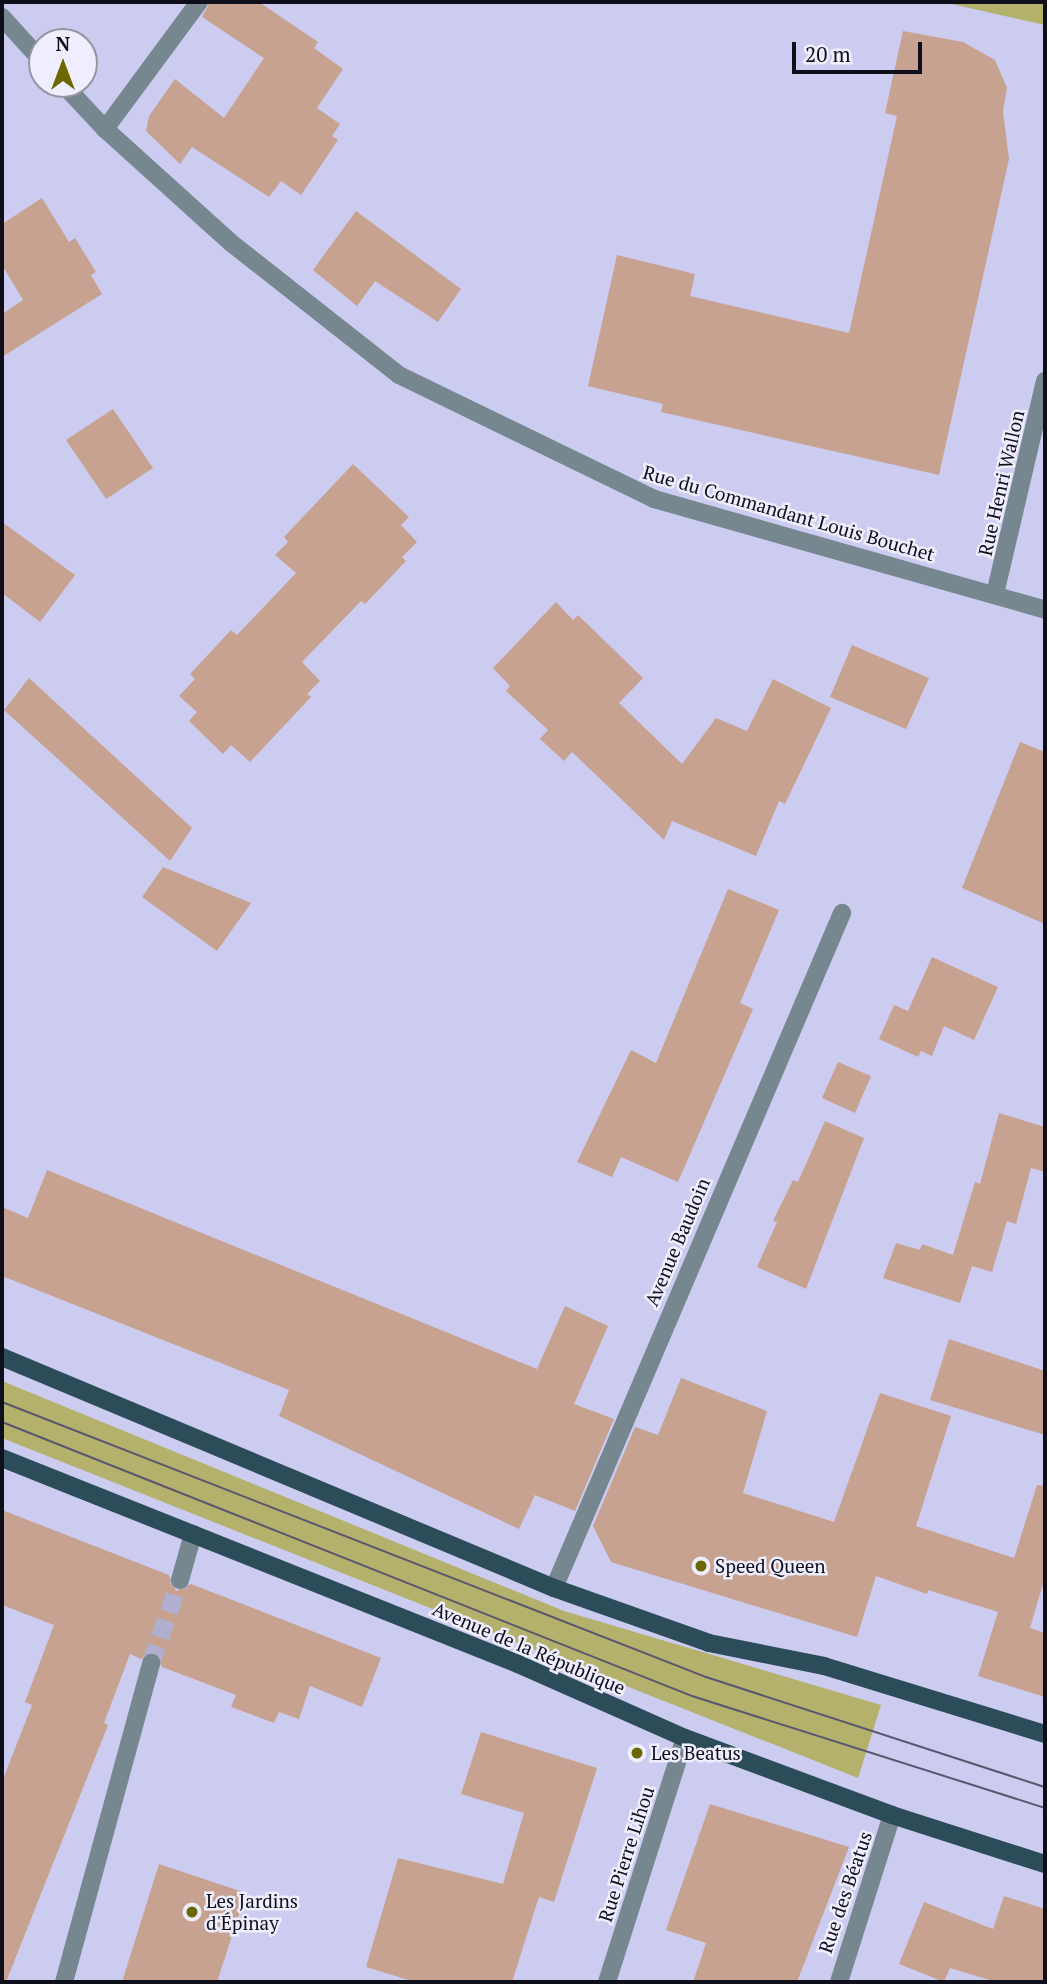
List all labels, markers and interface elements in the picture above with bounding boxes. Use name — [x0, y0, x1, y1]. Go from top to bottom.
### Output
north arrow — [28, 28, 98, 98]
scale bar — [795, 28, 925, 72]
text: N — [56, 31, 70, 56]
text: 20 m — [805, 40, 851, 68]
street label: Rue Henri Wallon — [973, 408, 1029, 558]
street label: Rue du Commandant Louis Bouchet — [641, 460, 937, 566]
street label: Avenue Baudoin — [640, 1174, 714, 1310]
place label: Speed Queen — [715, 1555, 826, 1577]
marker: Speed Queen — [693, 1558, 709, 1574]
street label: Avenue de la République — [429, 1597, 629, 1699]
place label: Les Beatus — [651, 1742, 741, 1764]
marker: Les Beatus — [629, 1745, 645, 1761]
street label: Rue Pierre Lihou — [593, 1783, 659, 1925]
street label: Rue des Béatus — [814, 1828, 876, 1956]
place label: Les Jardins d'Épinay — [206, 1890, 298, 1934]
marker: Les Jardins d'Épinay — [184, 1904, 200, 1920]

